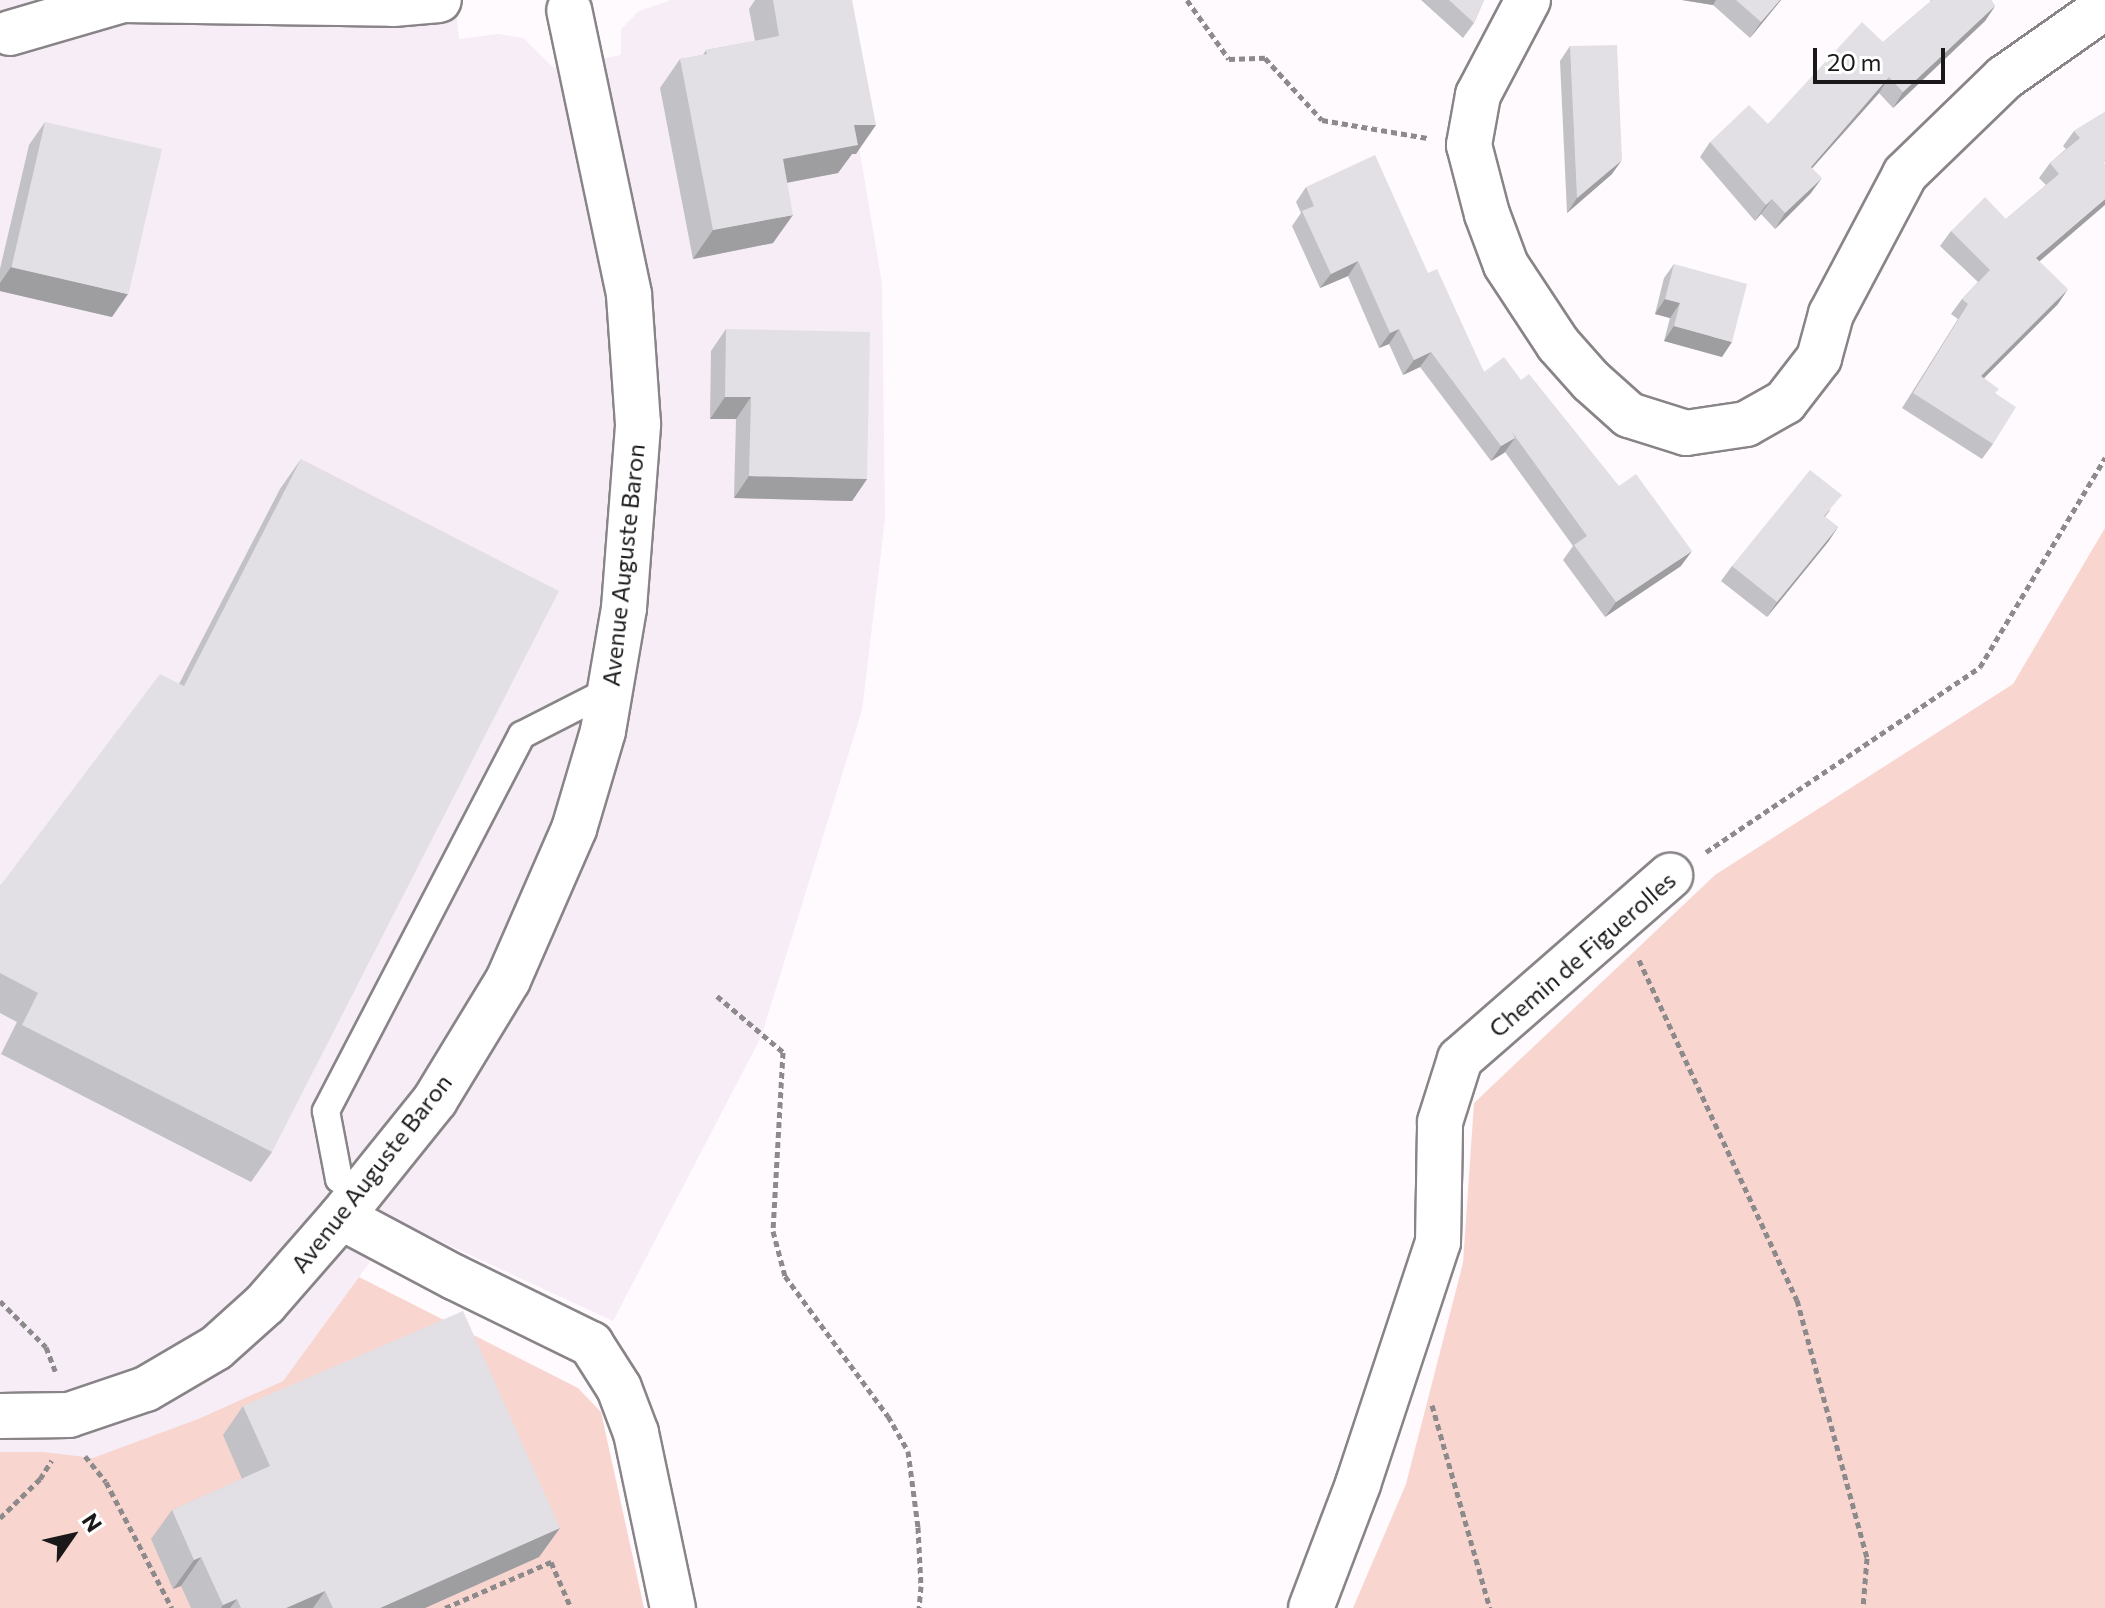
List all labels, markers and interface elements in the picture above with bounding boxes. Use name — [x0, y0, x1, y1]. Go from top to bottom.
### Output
scale bar — [1817, 32, 1949, 82]
text: 20 m — [1827, 47, 1881, 76]
street label: Avenue Auguste Baron — [596, 442, 650, 688]
street label: Chemin de Figuerolles — [1483, 865, 1681, 1043]
street label: Avenue Auguste Baron — [285, 1068, 457, 1278]
north arrow — [32, 1496, 112, 1576]
text: N — [77, 1508, 108, 1537]

